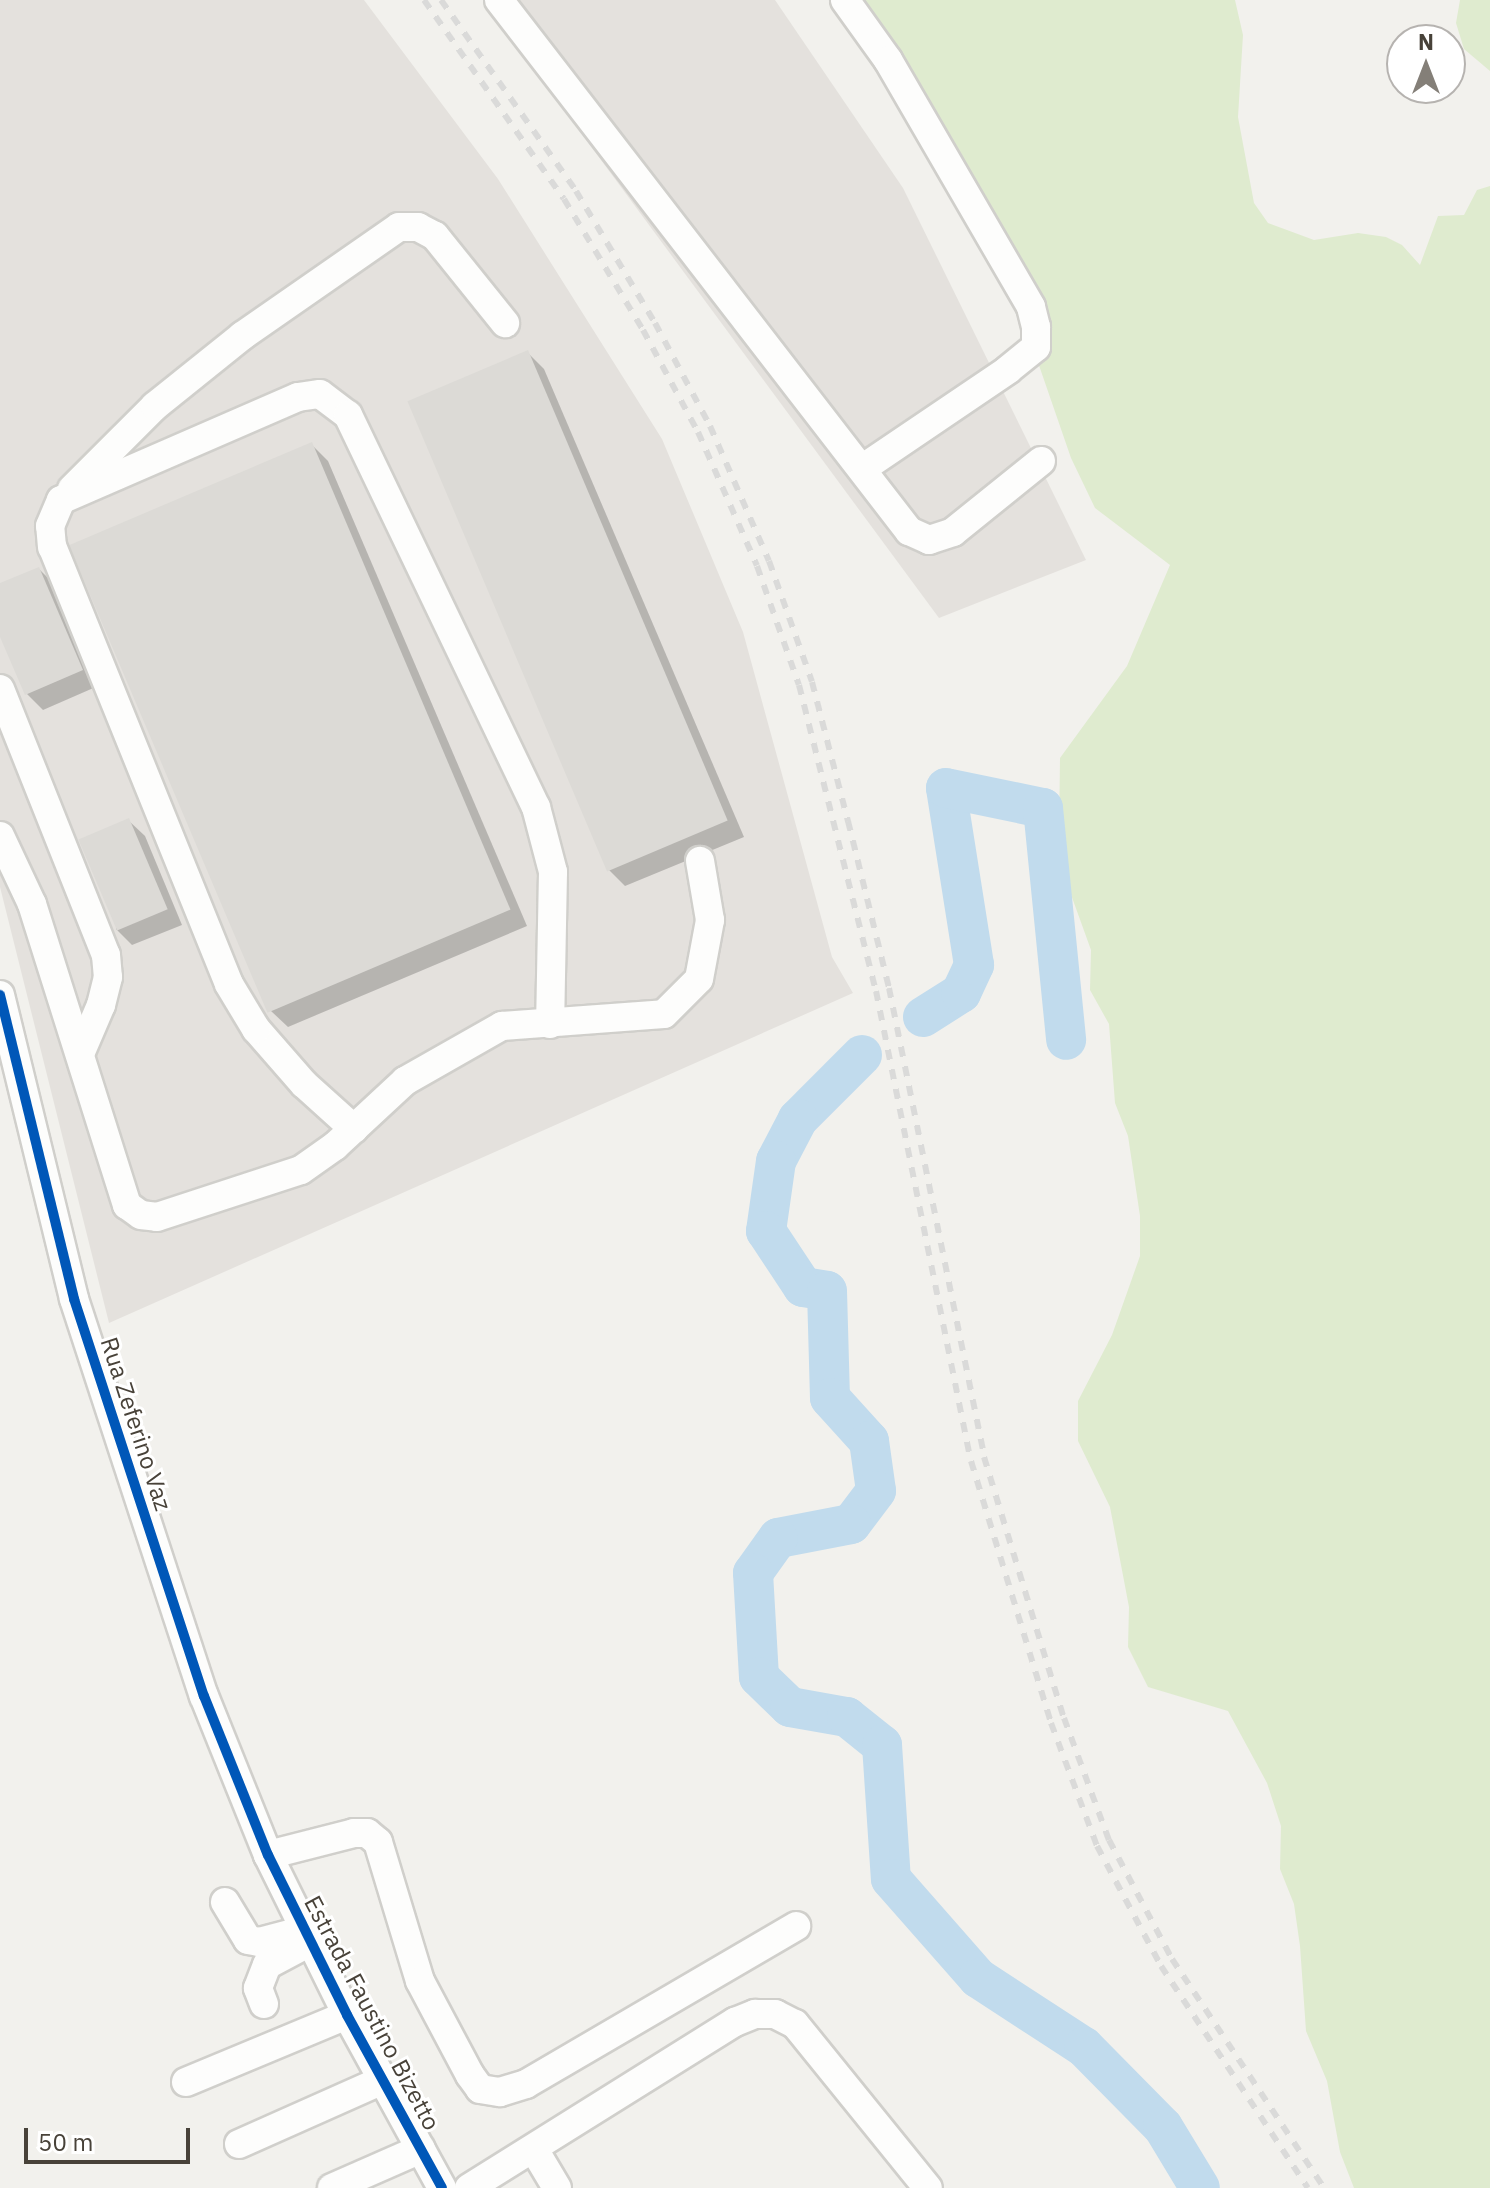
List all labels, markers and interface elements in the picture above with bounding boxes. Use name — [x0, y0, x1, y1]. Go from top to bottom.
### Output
north arrow — [1386, 24, 1466, 104]
text: N — [1418, 27, 1434, 56]
street label: Rua Zeferino Vaz — [94, 1334, 178, 1514]
street label: Estrada Faustino Bizetto — [298, 1891, 446, 2135]
scale bar — [28, 2112, 194, 2162]
text: 50 m — [38, 2126, 93, 2158]

